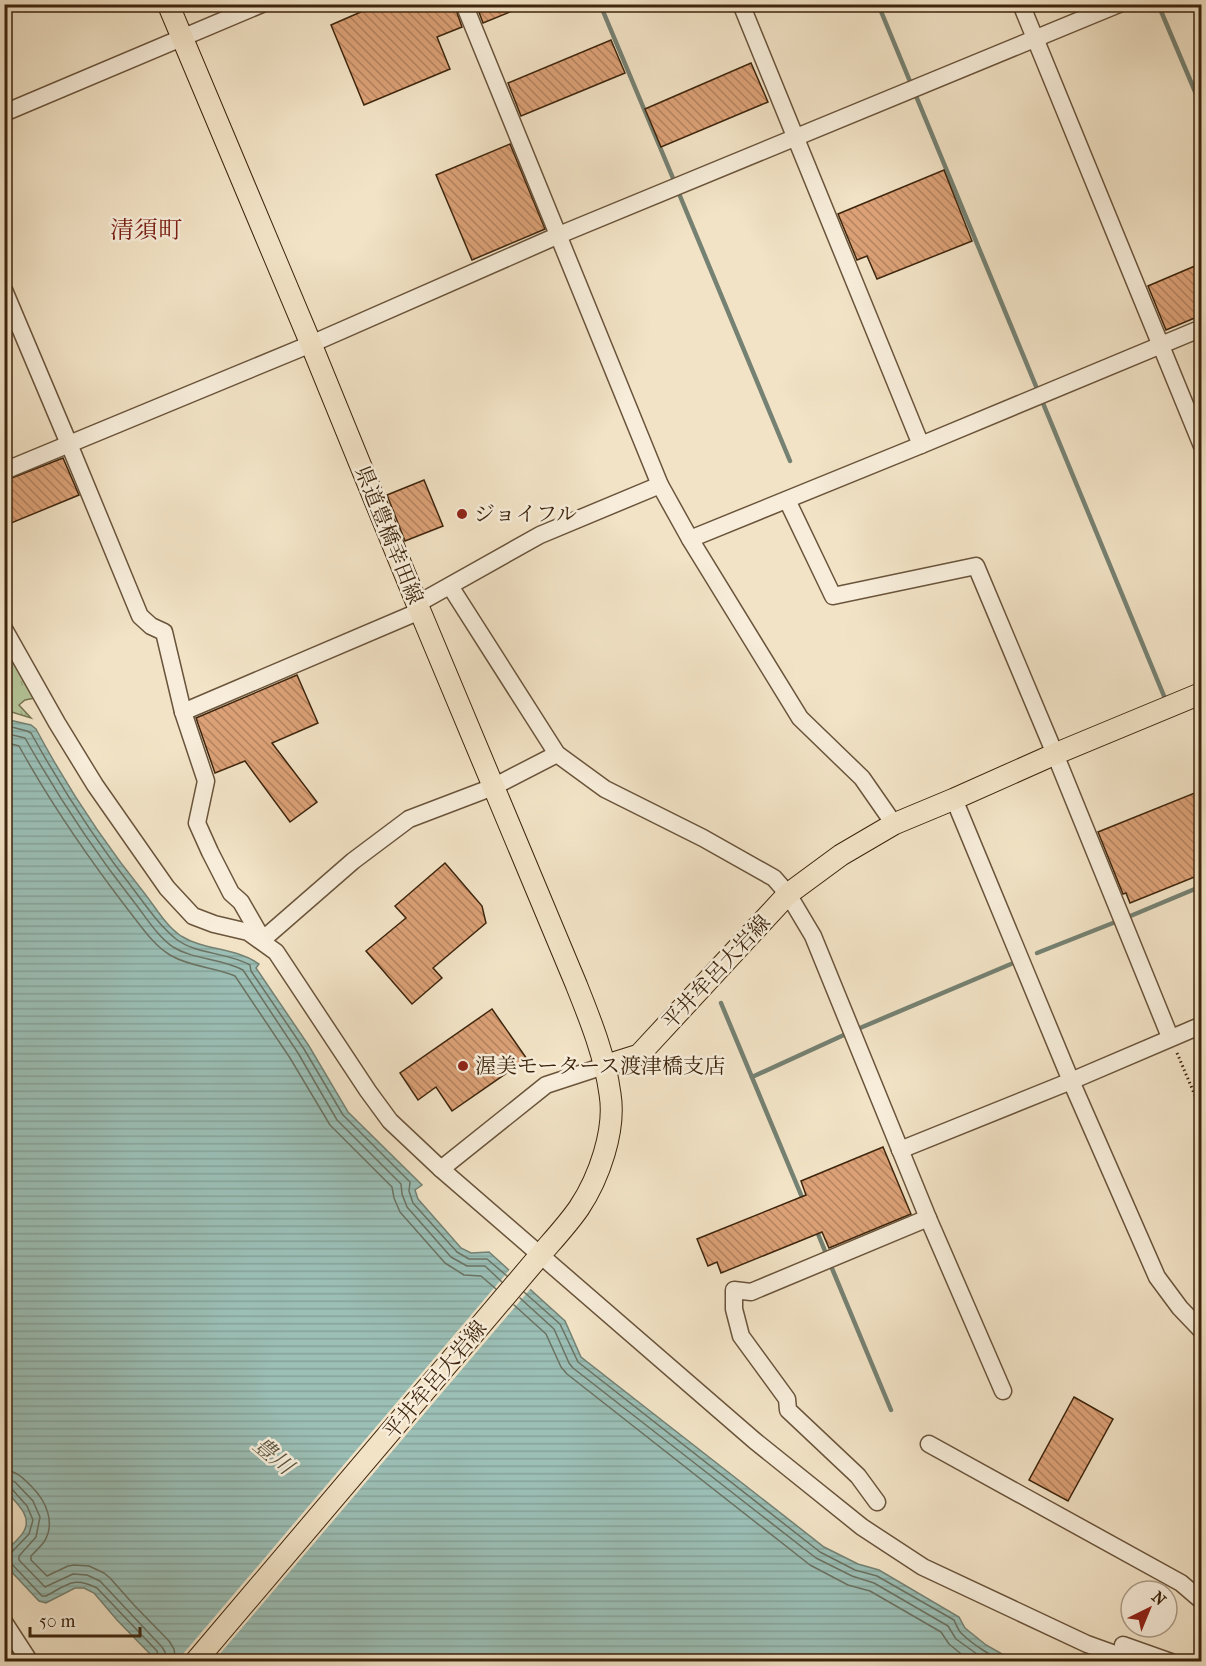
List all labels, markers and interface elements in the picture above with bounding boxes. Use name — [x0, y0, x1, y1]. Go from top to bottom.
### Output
district label: 清須町 — [110, 216, 182, 244]
street label: 県道豊橋幸田線 — [350, 462, 428, 608]
place label: ジョイフル — [474, 502, 577, 526]
marker: ジョイフル — [455, 507, 469, 521]
street label: 平井牟呂大岩線 — [657, 910, 775, 1034]
place label: 渥美モータース渡津橋支店 — [475, 1054, 725, 1078]
marker: 渥美モータース渡津橋支店 — [456, 1059, 470, 1073]
street label: 平井牟呂大岩線 — [379, 1316, 491, 1444]
water label: 豊川 — [248, 1432, 300, 1481]
north arrow — [1119, 1579, 1179, 1639]
text: N — [1148, 1587, 1170, 1610]
scale bar — [30, 1600, 140, 1638]
text: 50 m — [39, 1611, 76, 1632]

